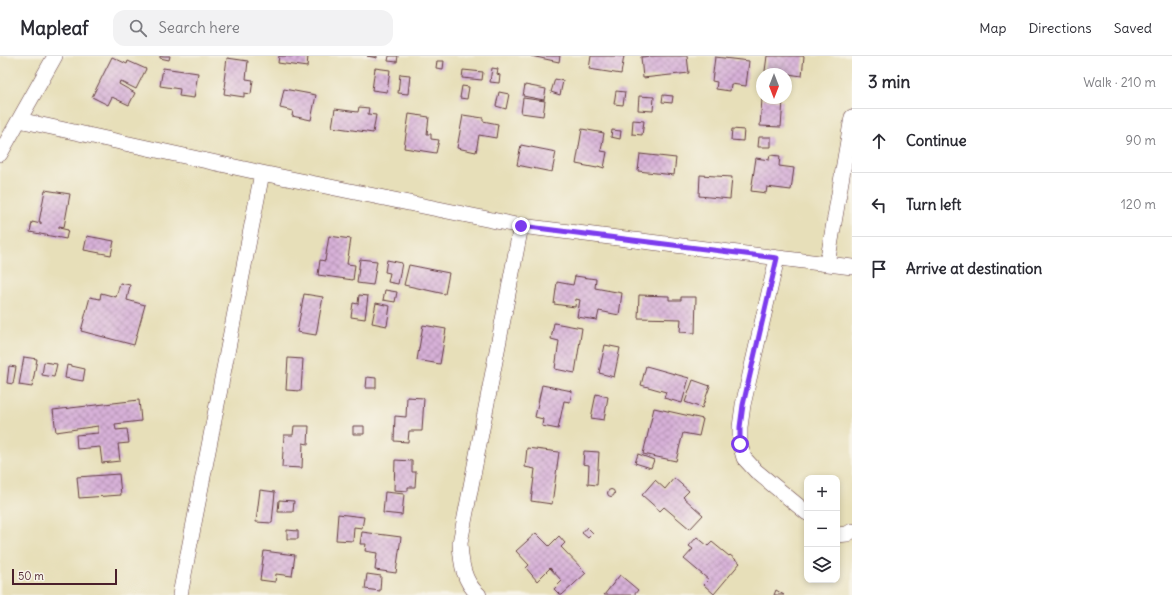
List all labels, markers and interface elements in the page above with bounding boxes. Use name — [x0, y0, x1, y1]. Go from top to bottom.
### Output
search box — [113, 10, 393, 46]
text: Mapleaf — [20, 16, 89, 40]
icon: search — [127, 17, 149, 39]
text: Search here — [159, 18, 240, 37]
text: Map — [979, 19, 1006, 37]
text: Directions — [1028, 19, 1092, 37]
text: Saved — [1114, 19, 1152, 37]
north arrow — [756, 68, 792, 104]
text: 3 min — [868, 71, 910, 93]
text: Walk · 210 m — [1083, 74, 1156, 91]
icon: ahead — [868, 130, 890, 152]
text: Continue — [906, 131, 967, 150]
text: 90 m — [1125, 132, 1156, 149]
icon: left — [868, 194, 890, 216]
text: Turn left — [906, 195, 961, 214]
text: 120 m — [1121, 196, 1156, 213]
route end — [512, 217, 530, 235]
icon: arrive — [868, 258, 890, 280]
text: Arrive at destination — [906, 259, 1042, 278]
route start — [731, 435, 749, 453]
map controls — [804, 475, 840, 583]
button: + — [804, 475, 840, 511]
button: − — [804, 511, 840, 547]
button: layers — [804, 547, 840, 583]
scale bar — [12, 567, 117, 586]
text: 50 m — [18, 569, 44, 583]

